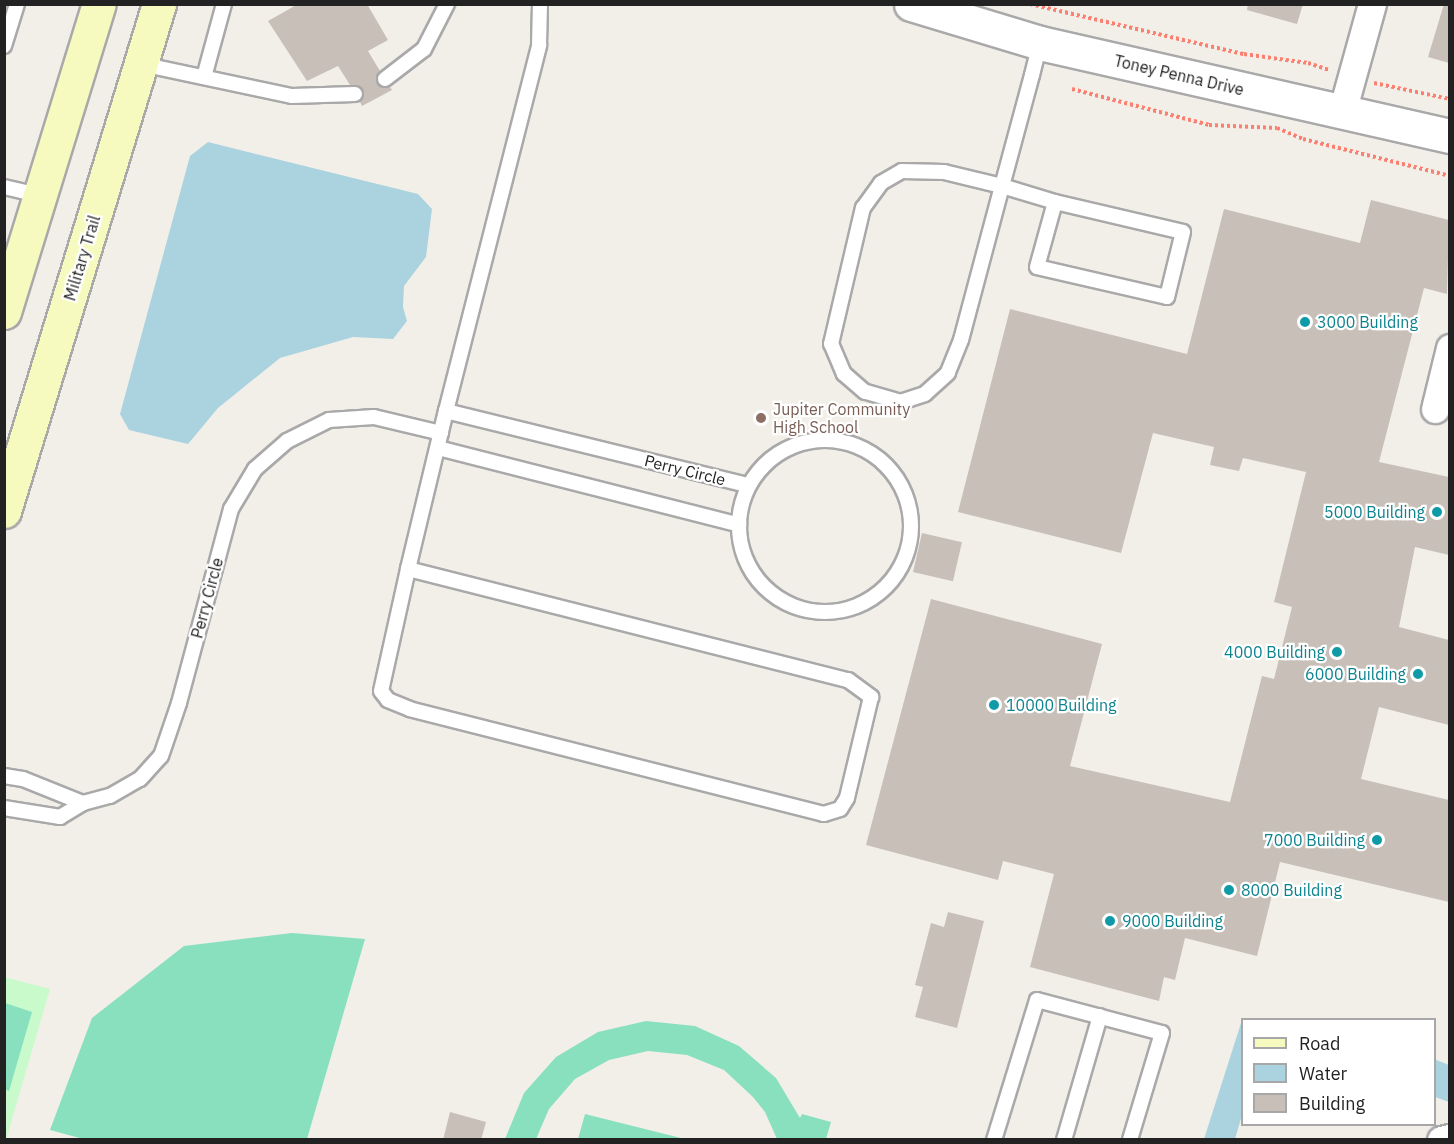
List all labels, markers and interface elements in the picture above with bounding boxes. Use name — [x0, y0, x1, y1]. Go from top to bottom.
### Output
street label: Toney Penna Drive — [1112, 51, 1246, 99]
street label: Military Trail — [60, 213, 104, 303]
place label: 3000 Building — [1317, 312, 1418, 332]
marker: 3000 Building — [1298, 315, 1312, 329]
place label: Jupiter Community High School — [773, 399, 910, 437]
marker: Jupiter Community High School — [754, 411, 768, 425]
street label: Perry Circle — [643, 451, 727, 489]
place label: 5000 Building — [1324, 502, 1425, 522]
marker: 5000 Building — [1430, 505, 1444, 519]
street label: Perry Circle — [187, 556, 227, 640]
place label: 4000 Building — [1224, 642, 1325, 662]
marker: 4000 Building — [1330, 645, 1344, 659]
place label: 6000 Building — [1305, 664, 1406, 684]
marker: 6000 Building — [1411, 667, 1425, 681]
place label: 10000 Building — [1006, 695, 1116, 715]
marker: 10000 Building — [987, 698, 1001, 712]
place label: 7000 Building — [1264, 830, 1365, 850]
marker: 7000 Building — [1370, 833, 1384, 847]
place label: 8000 Building — [1241, 880, 1342, 900]
marker: 8000 Building — [1222, 883, 1236, 897]
place label: 9000 Building — [1122, 911, 1223, 931]
marker: 9000 Building — [1103, 914, 1117, 928]
legend — [1241, 1018, 1436, 1126]
text: Road — [1299, 1032, 1340, 1055]
text: Water — [1299, 1062, 1347, 1085]
text: Building — [1299, 1092, 1365, 1115]

